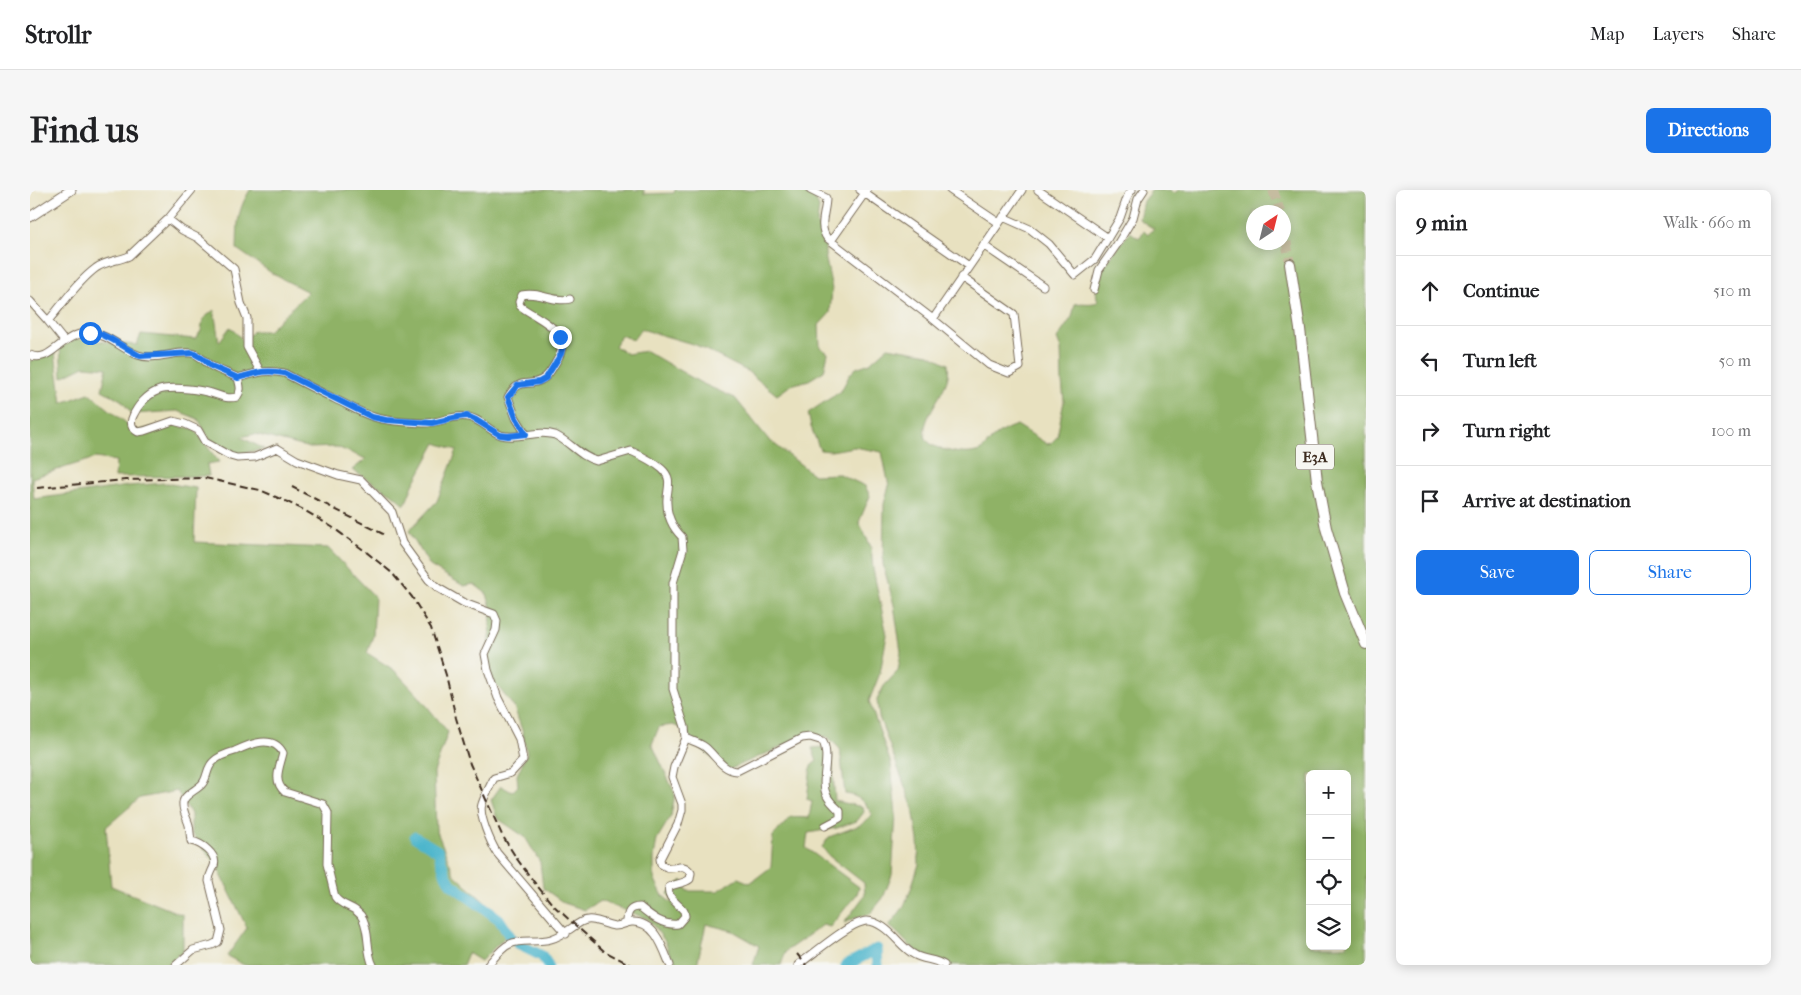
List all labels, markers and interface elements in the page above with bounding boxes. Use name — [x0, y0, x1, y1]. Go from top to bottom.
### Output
text: Strollr — [25, 21, 92, 49]
text: Map — [1590, 24, 1624, 45]
text: Layers — [1652, 24, 1704, 45]
text: Share — [1732, 24, 1776, 45]
button: Directions — [1646, 108, 1771, 153]
text: Find us — [30, 110, 139, 151]
north arrow — [1246, 205, 1291, 250]
text: 9 min — [1416, 211, 1467, 235]
text: Walk · 660 m — [1663, 213, 1751, 232]
icon: ahead — [1416, 277, 1444, 305]
text: Continue — [1463, 280, 1539, 302]
text: 510 m — [1713, 281, 1751, 300]
route start — [79, 322, 102, 345]
route end — [549, 326, 572, 349]
icon: left — [1416, 347, 1444, 375]
text: Turn left — [1463, 350, 1537, 372]
text: 50 m — [1719, 351, 1751, 370]
icon: right — [1416, 417, 1444, 445]
text: Turn right — [1463, 420, 1550, 442]
text: 100 m — [1711, 421, 1751, 440]
road number: E3A — [1296, 444, 1334, 470]
icon: arrive — [1416, 487, 1444, 515]
text: Arrive at destination — [1463, 490, 1631, 512]
button: Save — [1416, 550, 1579, 595]
button: Share — [1589, 550, 1751, 595]
map controls — [1306, 770, 1351, 950]
button: + — [1306, 770, 1351, 815]
button: − — [1306, 815, 1351, 860]
button: locate — [1306, 860, 1351, 905]
button: layers — [1306, 905, 1351, 950]

